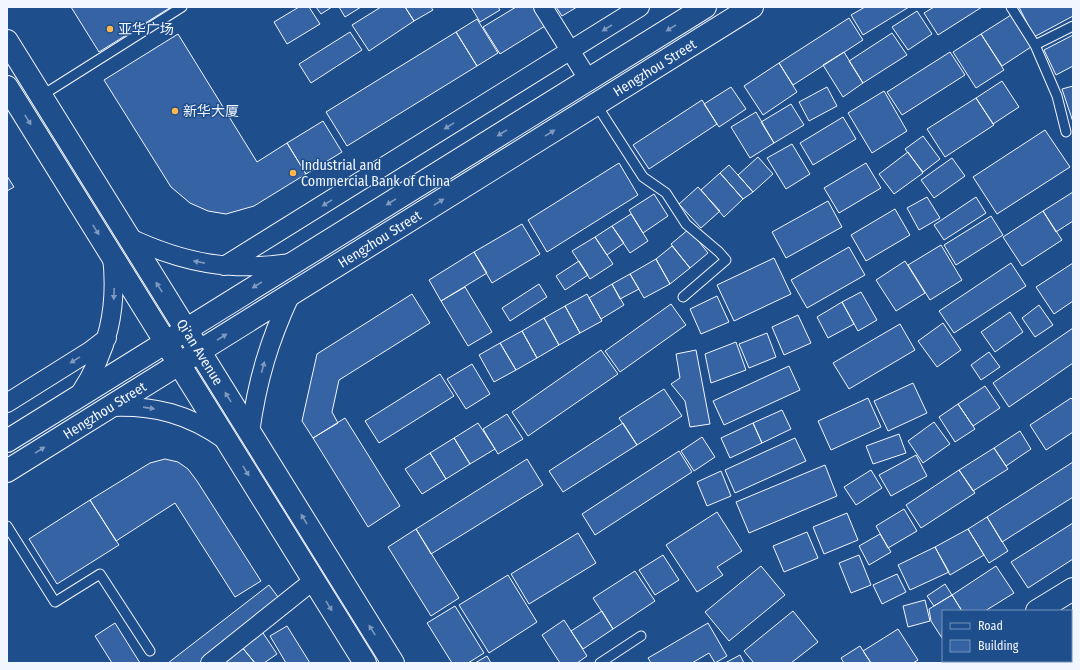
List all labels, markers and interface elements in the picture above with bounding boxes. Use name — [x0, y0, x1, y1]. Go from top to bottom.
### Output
place label: 亚华广场 — [118, 21, 174, 38]
marker: 亚华广场 — [105, 24, 115, 34]
one-way arrow — [601, 24, 613, 31]
one-way arrow — [665, 24, 677, 31]
street label: Hengzhou Street — [610, 36, 700, 100]
place label: 新华大厦 — [183, 103, 239, 120]
marker: 新华大厦 — [170, 106, 180, 116]
one-way arrow — [24, 114, 31, 126]
one-way arrow — [443, 123, 455, 130]
one-way arrow — [544, 129, 555, 137]
one-way arrow — [496, 130, 508, 137]
place label: Industrial and Commercial Bank of China — [301, 157, 450, 190]
marker: Industrial and Commercial Bank of China — [288, 168, 298, 178]
one-way arrow — [386, 198, 396, 206]
one-way arrow — [434, 198, 444, 206]
one-way arrow — [321, 199, 333, 206]
street label: Hengzhou Street — [335, 207, 425, 272]
one-way arrow — [92, 225, 100, 235]
one-way arrow — [193, 258, 206, 264]
one-way arrow — [156, 281, 163, 293]
one-way arrow — [251, 282, 263, 289]
one-way arrow — [111, 288, 117, 301]
street label: Qi'an Avenue — [173, 316, 227, 389]
one-way arrow — [217, 333, 227, 341]
one-way arrow — [69, 357, 81, 364]
one-way arrow — [260, 361, 266, 373]
street label: Hengzhou Street — [60, 378, 150, 443]
one-way arrow — [224, 391, 231, 403]
one-way arrow — [142, 405, 155, 411]
one-way arrow — [35, 446, 45, 454]
one-way arrow — [242, 466, 250, 476]
one-way arrow — [300, 514, 307, 525]
one-way arrow — [326, 600, 333, 612]
legend — [942, 610, 1072, 662]
text: Road — [978, 619, 1003, 633]
one-way arrow — [369, 624, 376, 636]
text: Building — [978, 639, 1019, 653]

